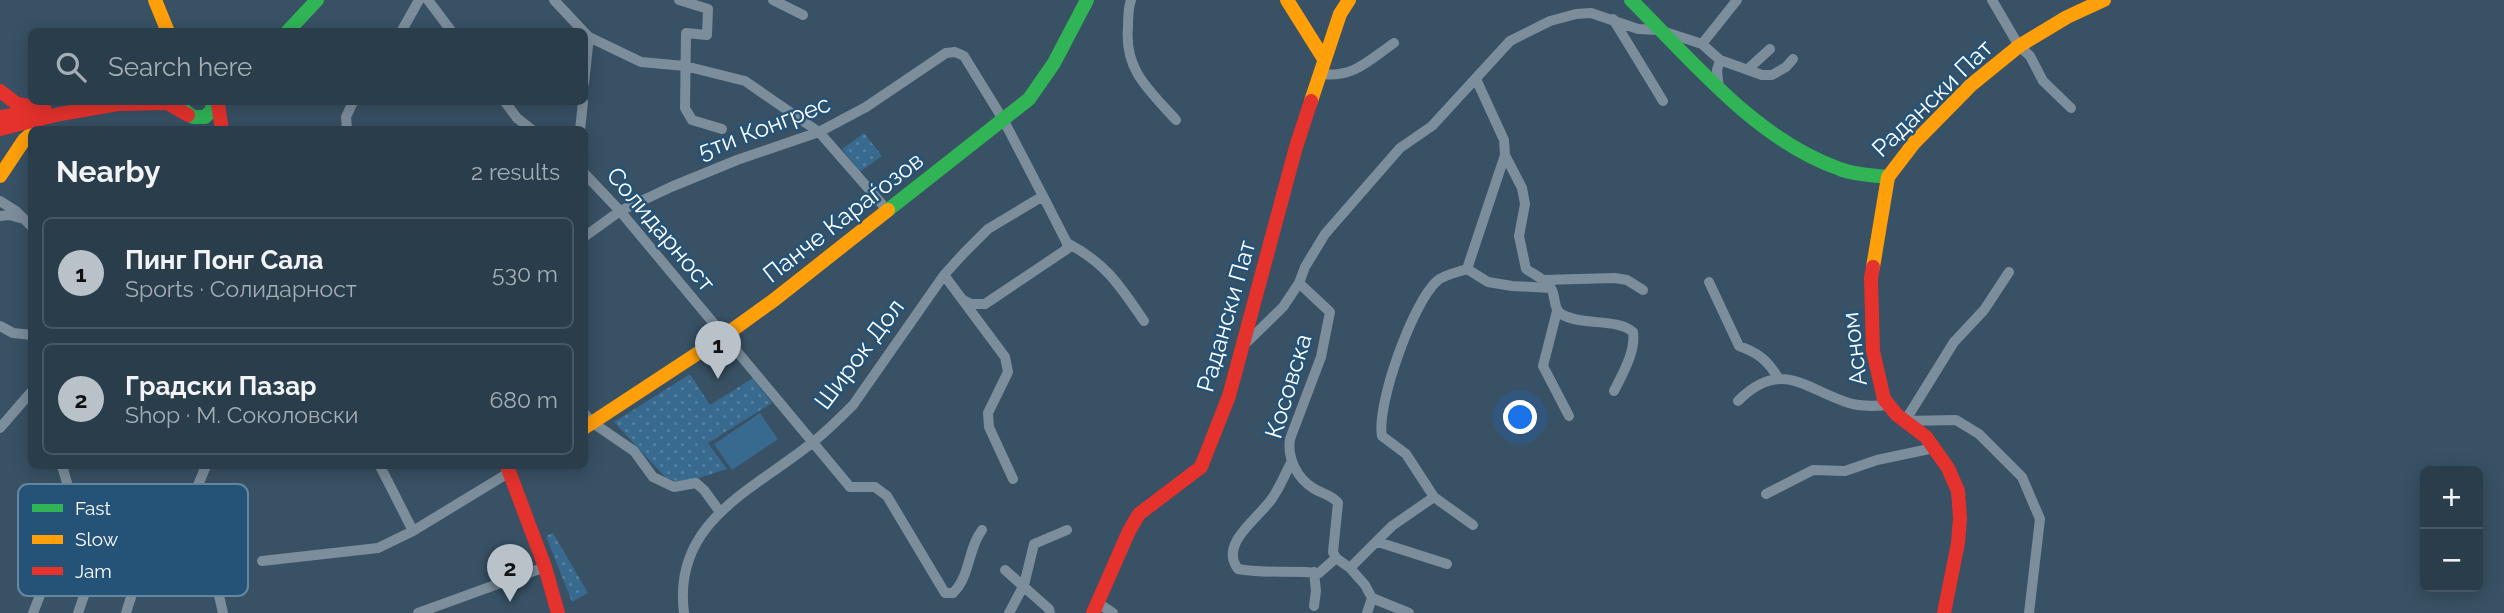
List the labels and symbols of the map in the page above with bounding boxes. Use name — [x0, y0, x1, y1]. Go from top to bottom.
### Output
street label: Радански Пат — [1866, 33, 1999, 163]
street label: 5ти Конгрес — [694, 88, 834, 166]
street label: Панче Караѓозов — [757, 145, 929, 289]
street label: Солидарност — [601, 161, 722, 297]
street label: Радански Пат — [1191, 236, 1262, 395]
street label: Широк Дол — [808, 293, 910, 415]
street label: Асном — [1835, 310, 1873, 388]
pin: 1 — [695, 321, 741, 379]
street label: Косовска — [1258, 330, 1318, 442]
your location — [1503, 400, 1537, 434]
legend — [18, 484, 248, 596]
text: Fast — [75, 497, 111, 519]
text: Slow — [75, 528, 119, 550]
pin: 2 — [487, 544, 533, 602]
text: Jam — [75, 560, 112, 582]

